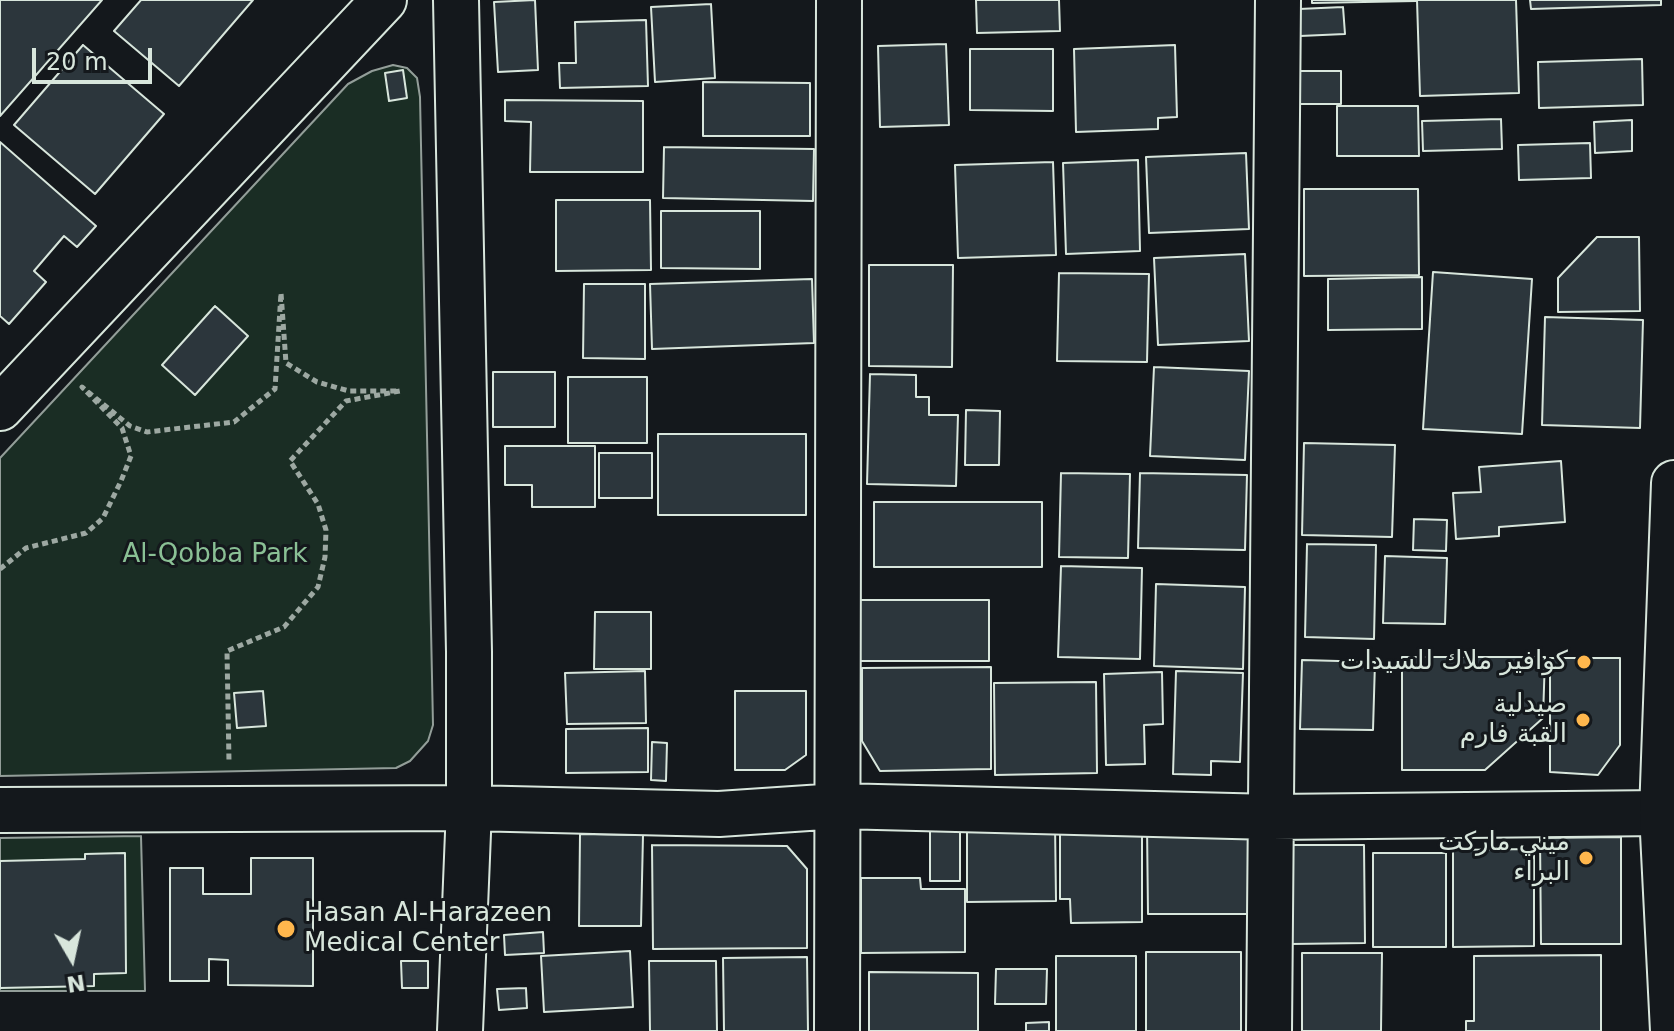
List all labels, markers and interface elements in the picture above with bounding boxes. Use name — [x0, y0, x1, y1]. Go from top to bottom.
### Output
scale bar — [36, 32, 156, 82]
text: 20 m — [46, 48, 108, 76]
park label: Al-Qobba Park — [122, 539, 308, 571]
place label: كوافير ملاك للسيدات — [1340, 646, 1568, 678]
marker: كوافير ملاك للسيدات — [1575, 653, 1593, 671]
place label: صيدلية القبة فارم — [1460, 689, 1567, 750]
marker: صيدلية القبة فارم — [1574, 711, 1592, 729]
place label: ميني ماركت البراء — [1438, 827, 1570, 888]
marker: ميني ماركت البراء — [1577, 849, 1595, 867]
place label: Hasan Al-Harazeen Medical Center — [304, 898, 552, 960]
marker: Hasan Al-Harazeen Medical Center — [275, 918, 297, 940]
north arrow — [32, 919, 112, 999]
text: N — [65, 969, 87, 997]

